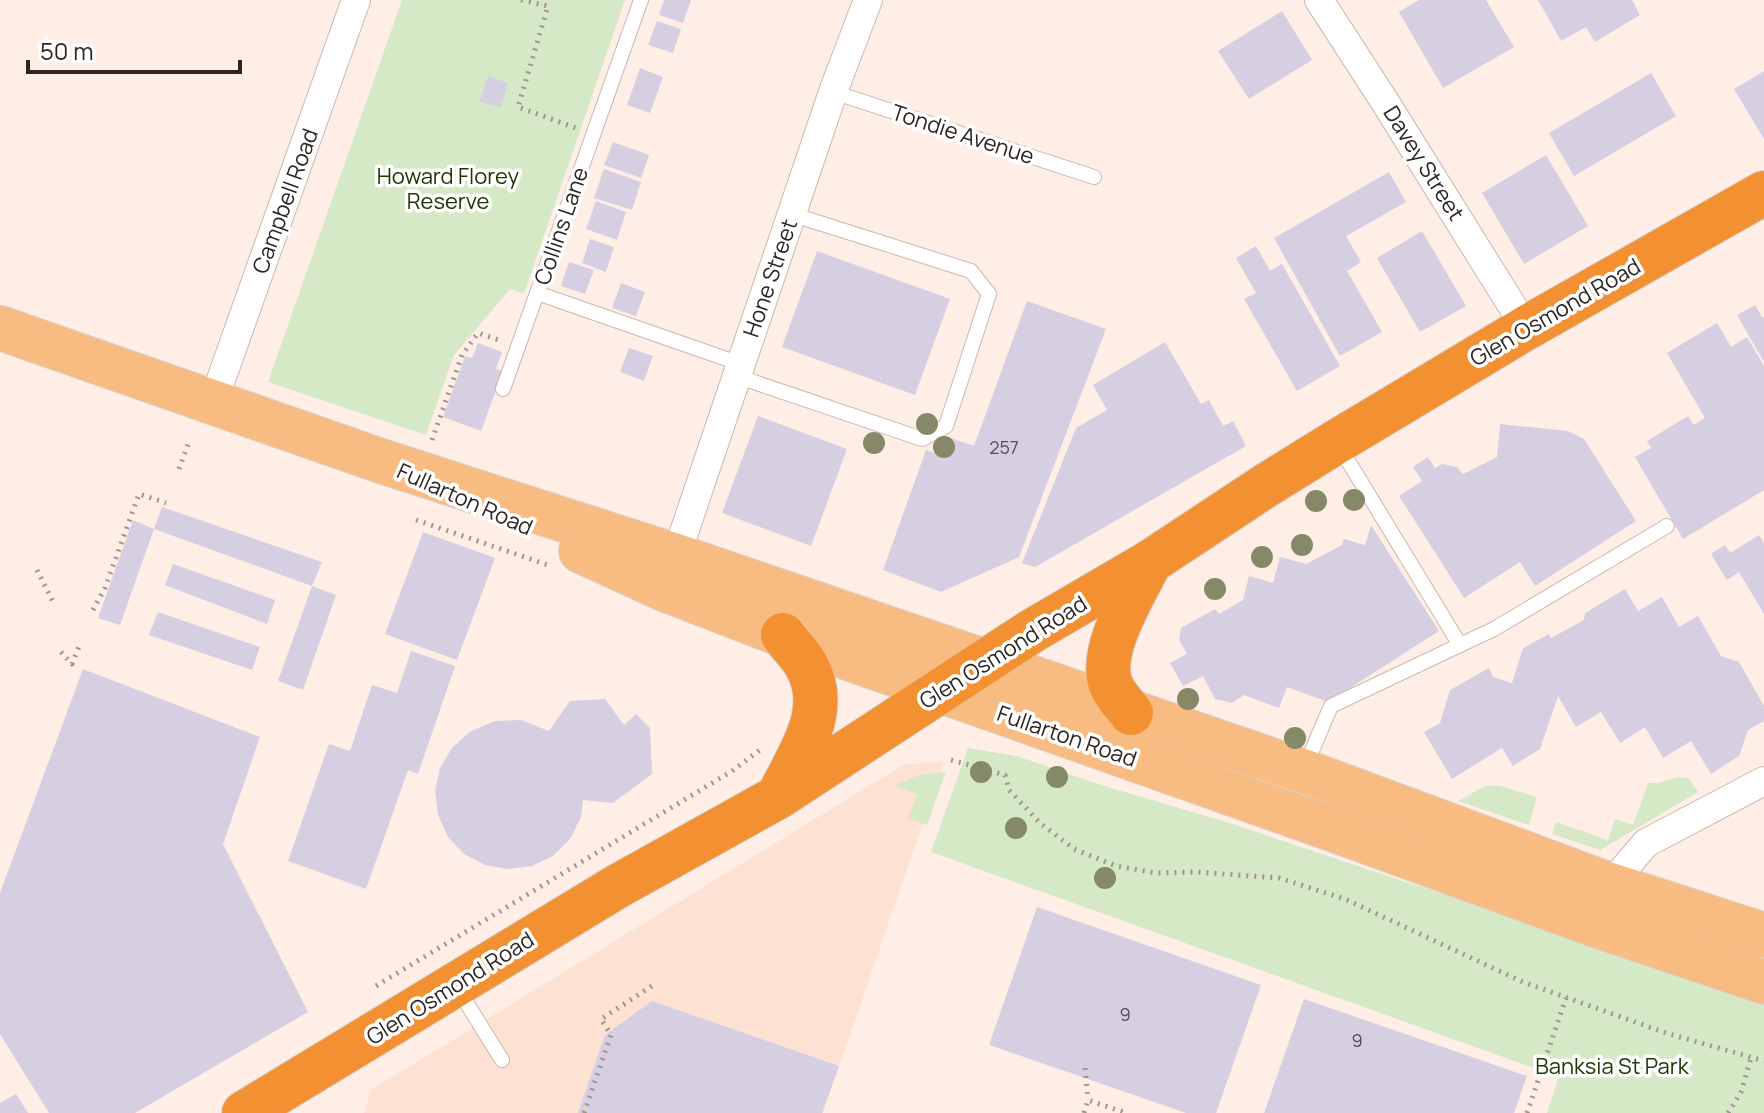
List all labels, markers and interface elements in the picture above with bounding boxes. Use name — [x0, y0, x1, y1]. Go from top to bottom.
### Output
scale bar — [28, 24, 240, 74]
text: 50 m — [40, 34, 94, 67]
street label: Tondie Avenue — [888, 97, 1038, 171]
street label: Davey Street — [1377, 100, 1471, 226]
street label: Campbell Road — [245, 124, 325, 278]
park label: Howard Florey Reserve — [377, 161, 520, 216]
street label: Collins Lane — [527, 163, 595, 289]
street label: Hone Street — [736, 215, 804, 341]
street label: Glen Osmond Road — [1464, 251, 1646, 373]
house number: 257 — [989, 435, 1019, 459]
street label: Fullarton Road — [392, 456, 538, 542]
street label: Glen Osmond Road — [914, 588, 1092, 716]
street label: Fullarton Road — [993, 698, 1141, 774]
street label: Glen Osmond Road — [361, 924, 539, 1052]
house number: 9 — [1119, 1002, 1131, 1026]
house number: 9 — [1351, 1028, 1363, 1052]
park label: Banksia St Park — [1535, 1051, 1690, 1081]

